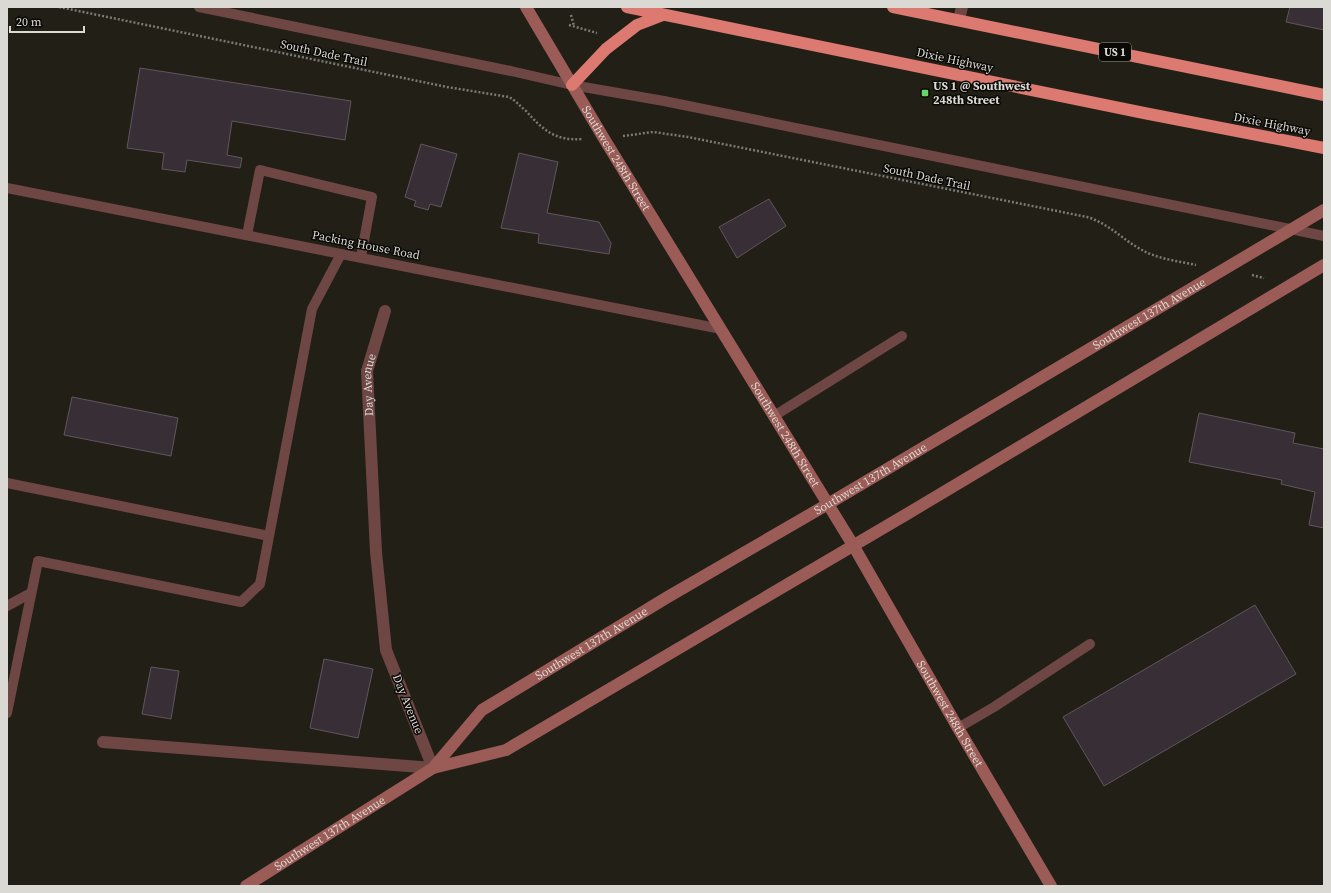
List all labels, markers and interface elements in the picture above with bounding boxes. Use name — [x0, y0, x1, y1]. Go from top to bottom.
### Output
scale bar — [10, 8, 84, 34]
text: 20 m — [16, 14, 42, 30]
street label: South Dade Trail — [279, 36, 369, 70]
road number: US 1 — [1099, 43, 1131, 61]
street label: Dixie Highway — [915, 44, 996, 76]
place label: US 1 @ Southwest 248th Street — [933, 78, 1031, 108]
marker: US 1 @ Southwest 248th Street — [920, 88, 930, 98]
street label: Southwest 248th Street — [578, 103, 654, 214]
street label: Dixie Highway — [1232, 109, 1313, 139]
street label: South Dade Trail — [882, 160, 972, 194]
street label: Packing House Road — [311, 227, 421, 263]
street label: Southwest 137th Avenue — [1090, 274, 1209, 353]
street label: Day Avenue — [359, 352, 380, 417]
street label: Southwest 248th Street — [747, 379, 824, 490]
street label: Southwest 137th Avenue — [811, 439, 930, 519]
street label: Southwest 137th Avenue — [532, 603, 650, 684]
street label: Southwest 248th Street — [913, 657, 987, 770]
street label: Day Avenue — [389, 672, 427, 736]
street label: Southwest 137th Avenue — [271, 792, 388, 874]

